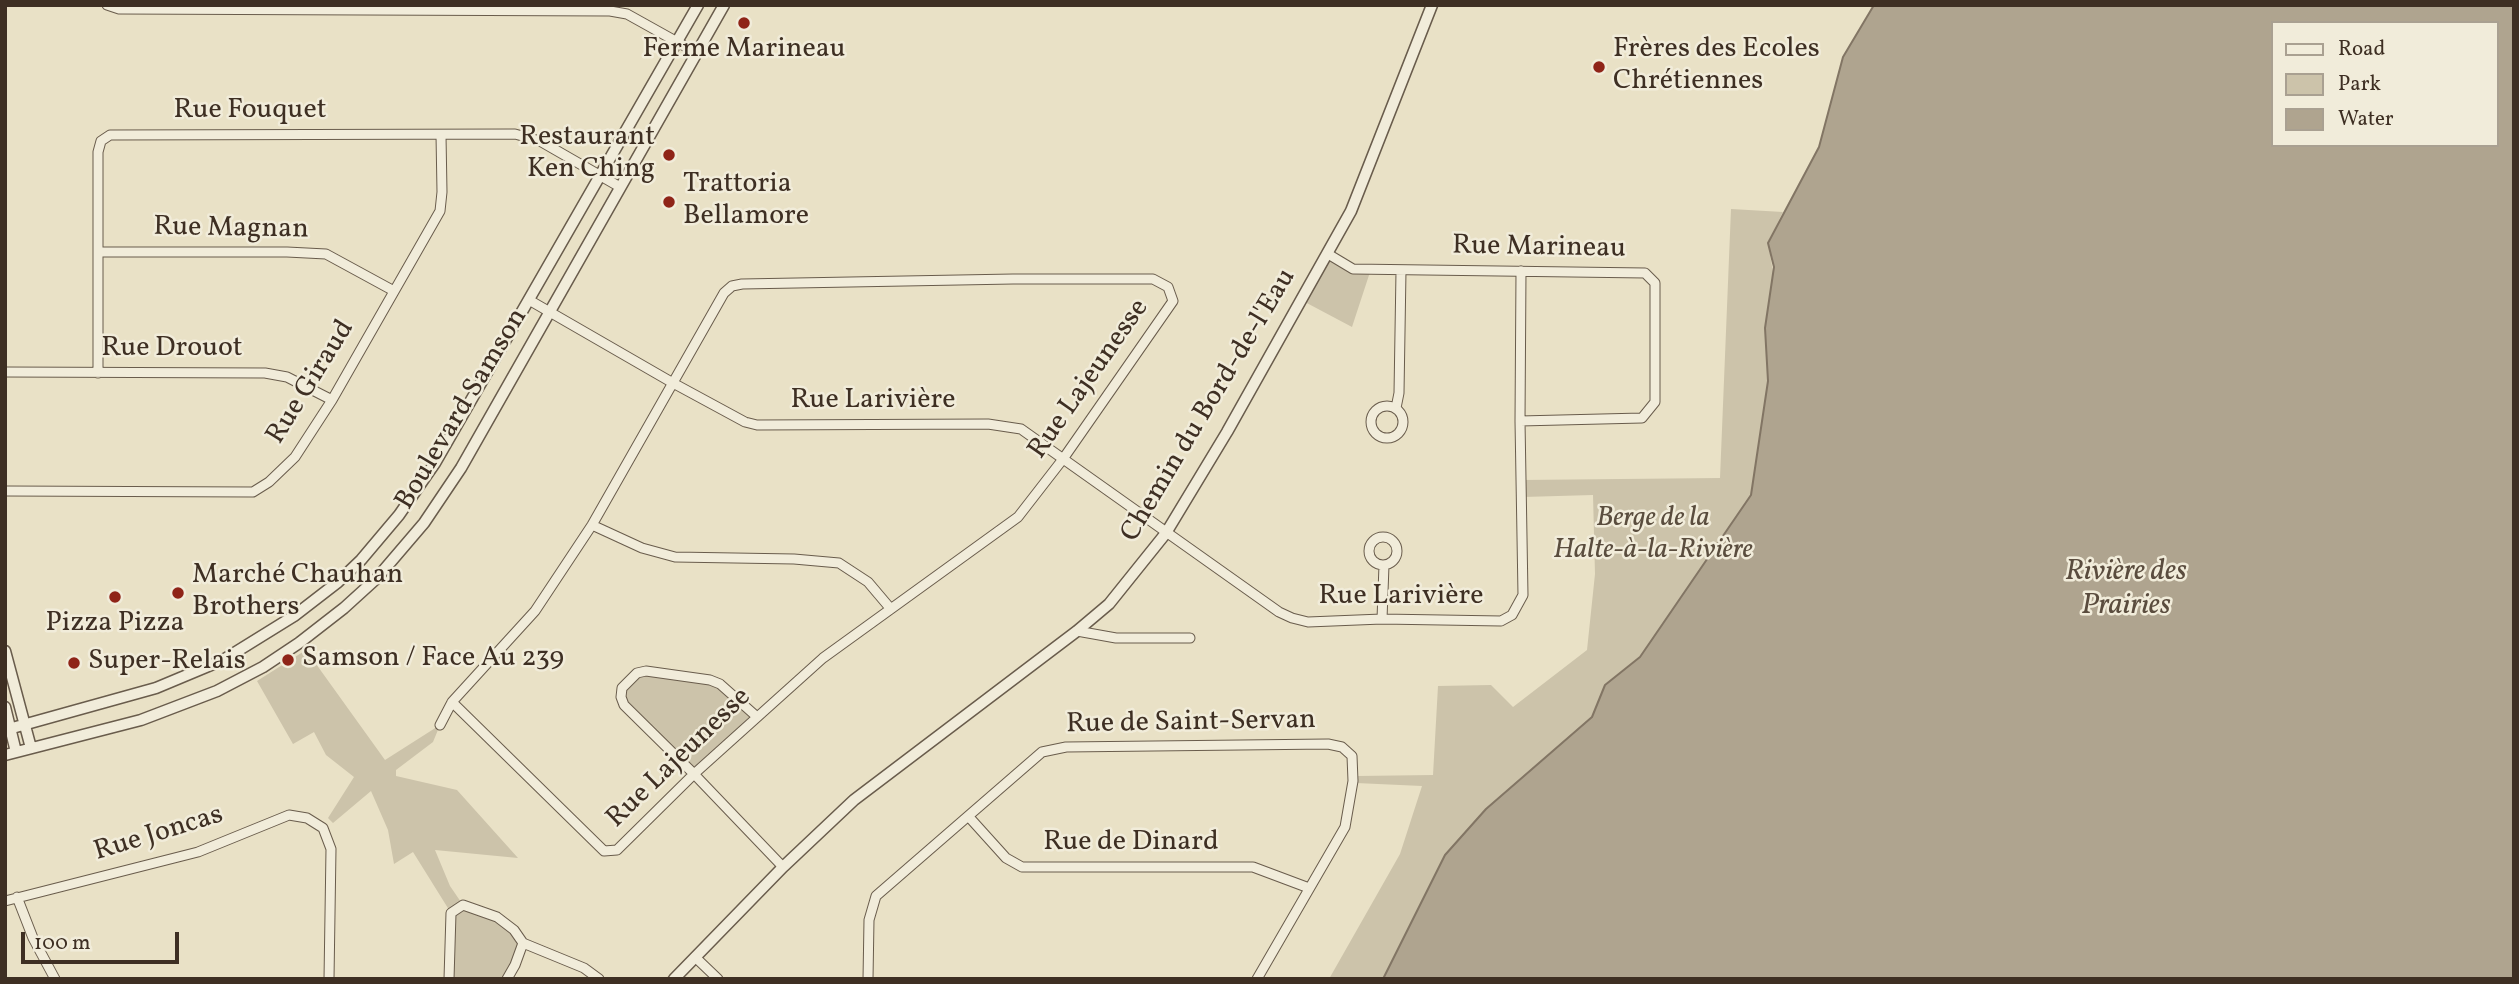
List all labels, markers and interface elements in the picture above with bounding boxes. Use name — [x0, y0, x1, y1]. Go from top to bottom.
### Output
marker: Ferme Marineau — [736, 15, 752, 31]
legend — [2270, 21, 2498, 147]
place label: Ferme Marineau — [643, 34, 845, 68]
place label: Frères des Ecoles Chrétiennes — [1613, 34, 1820, 100]
text: Road — [2338, 35, 2385, 64]
marker: Frères des Ecoles Chrétiennes — [1591, 59, 1607, 75]
text: Park — [2338, 70, 2381, 99]
street label: Rue Fouquet — [174, 95, 326, 129]
text: Water — [2338, 105, 2394, 134]
place label: Restaurant Ken Ching — [519, 122, 655, 188]
marker: Restaurant Ken Ching — [661, 147, 677, 163]
place label: Trattoria Bellamore — [683, 169, 809, 235]
marker: Trattoria Bellamore — [661, 194, 677, 210]
street label: Rue Magnan — [153, 212, 309, 248]
street label: Rue Marineau — [1452, 231, 1626, 267]
street label: Chemin du Bord-de-l'Eau — [1115, 263, 1305, 549]
street label: Rue Lajeunesse — [1022, 294, 1158, 466]
street label: Boulevard Samson — [390, 303, 536, 517]
street label: Rue Giraud — [261, 315, 363, 451]
street label: Rue Drouot — [101, 333, 243, 367]
street label: Rue Larivière — [790, 385, 956, 419]
park label: Berge de la Halte-à-la-Rivière — [1553, 503, 1753, 569]
water label: Rivière des Prairies — [2065, 555, 2187, 626]
place label: Marché Chauhan Brothers — [192, 560, 403, 626]
street label: Rue Larivière — [1318, 581, 1484, 615]
marker: Marché Chauhan Brothers — [170, 585, 186, 601]
marker: Pizza Pizza — [107, 589, 123, 605]
place label: Pizza Pizza — [46, 608, 184, 642]
place label: Samson / Face Au 239 — [302, 643, 564, 677]
place label: Super-Relais — [88, 646, 246, 680]
marker: Samson / Face Au 239 — [280, 652, 296, 668]
marker: Super-Relais — [66, 655, 82, 671]
street label: Rue Lajeunesse — [601, 682, 759, 836]
street label: Rue de Saint-Servan — [1066, 705, 1316, 743]
street label: Rue Joncas — [90, 799, 228, 871]
street label: Rue de Dinard — [1043, 827, 1219, 861]
scale bar — [24, 918, 182, 962]
text: 100 m — [34, 929, 91, 958]

